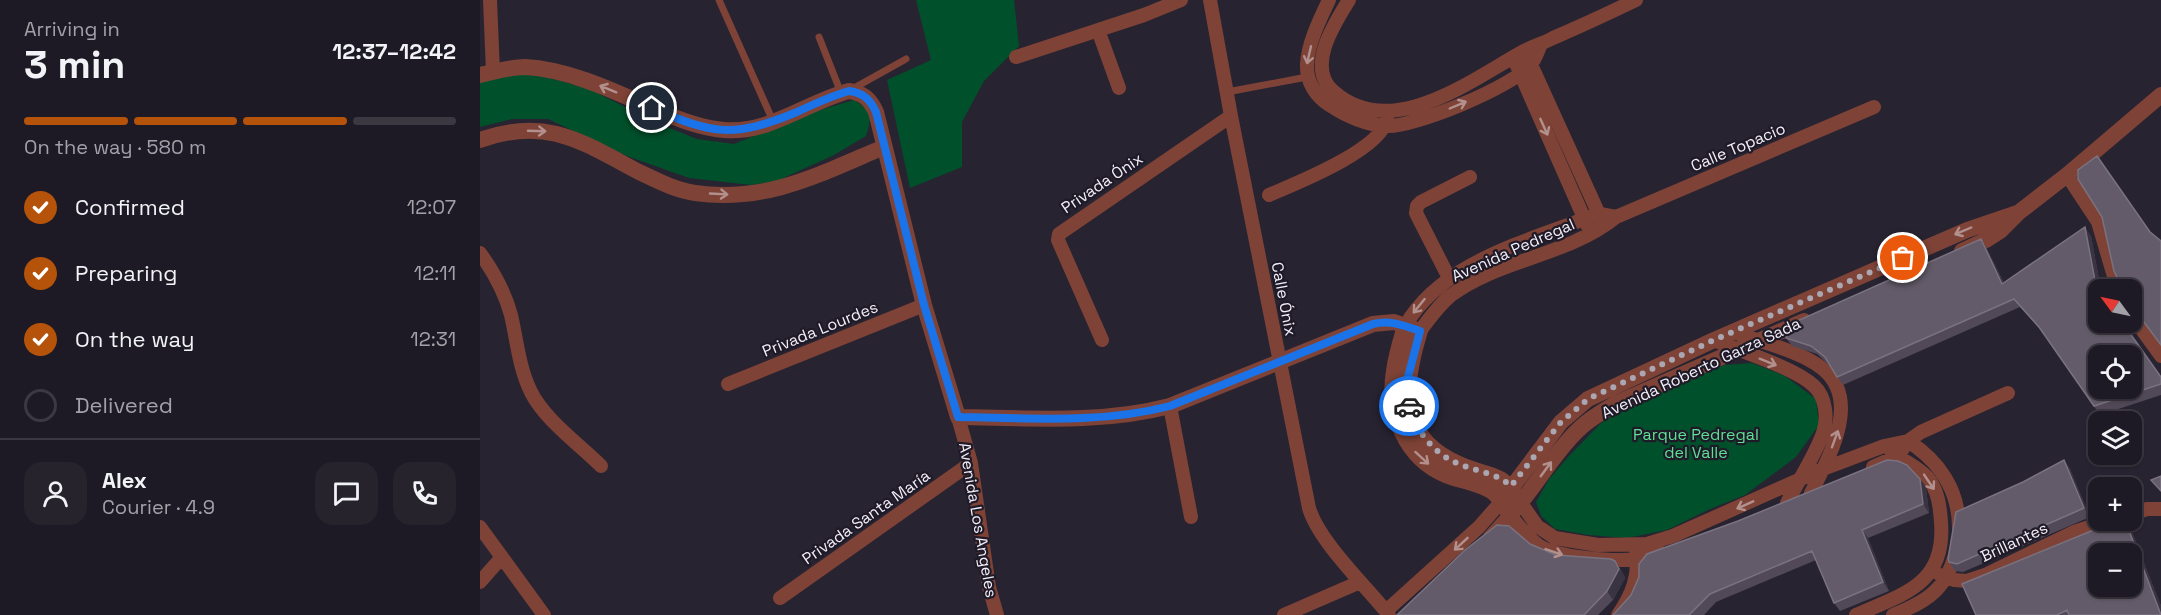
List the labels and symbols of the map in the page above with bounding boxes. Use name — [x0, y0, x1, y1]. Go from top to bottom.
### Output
one-way arrow — [1303, 44, 1314, 64]
pin — [626, 82, 677, 133]
one-way arrow — [599, 83, 618, 94]
one-way arrow — [1448, 99, 1466, 110]
one-way arrow — [1538, 118, 1550, 136]
street label: Calle Topacio — [1687, 118, 1789, 176]
one-way arrow — [527, 125, 547, 137]
street label: Privada Ónix — [1057, 148, 1147, 218]
one-way arrow — [708, 189, 728, 200]
street label: Avenida Pedregal — [1448, 213, 1578, 287]
one-way arrow — [1954, 227, 1972, 238]
pin — [1877, 232, 1928, 283]
street label: Calle Ónix — [1267, 260, 1301, 338]
north arrow — [2088, 279, 2142, 333]
street label: Privada Lourdes — [759, 296, 881, 362]
one-way arrow — [1412, 298, 1425, 314]
street label: Avenida Roberto Garza Sada — [1598, 313, 1804, 423]
one-way arrow — [1758, 357, 1777, 368]
courier — [1379, 376, 1439, 436]
park label: Parque Pedregal del Valle — [1633, 424, 1759, 463]
one-way arrow — [1830, 430, 1841, 449]
street label: Avenida Los Angeles — [954, 441, 1002, 599]
one-way arrow — [1414, 451, 1429, 465]
one-way arrow — [1540, 461, 1552, 477]
street label: Privada Santa María — [798, 465, 934, 569]
one-way arrow — [1923, 473, 1935, 490]
one-way arrow — [1736, 500, 1754, 511]
street label: Brillantes — [1977, 517, 2051, 567]
one-way arrow — [1454, 537, 1469, 551]
one-way arrow — [1544, 547, 1563, 558]

